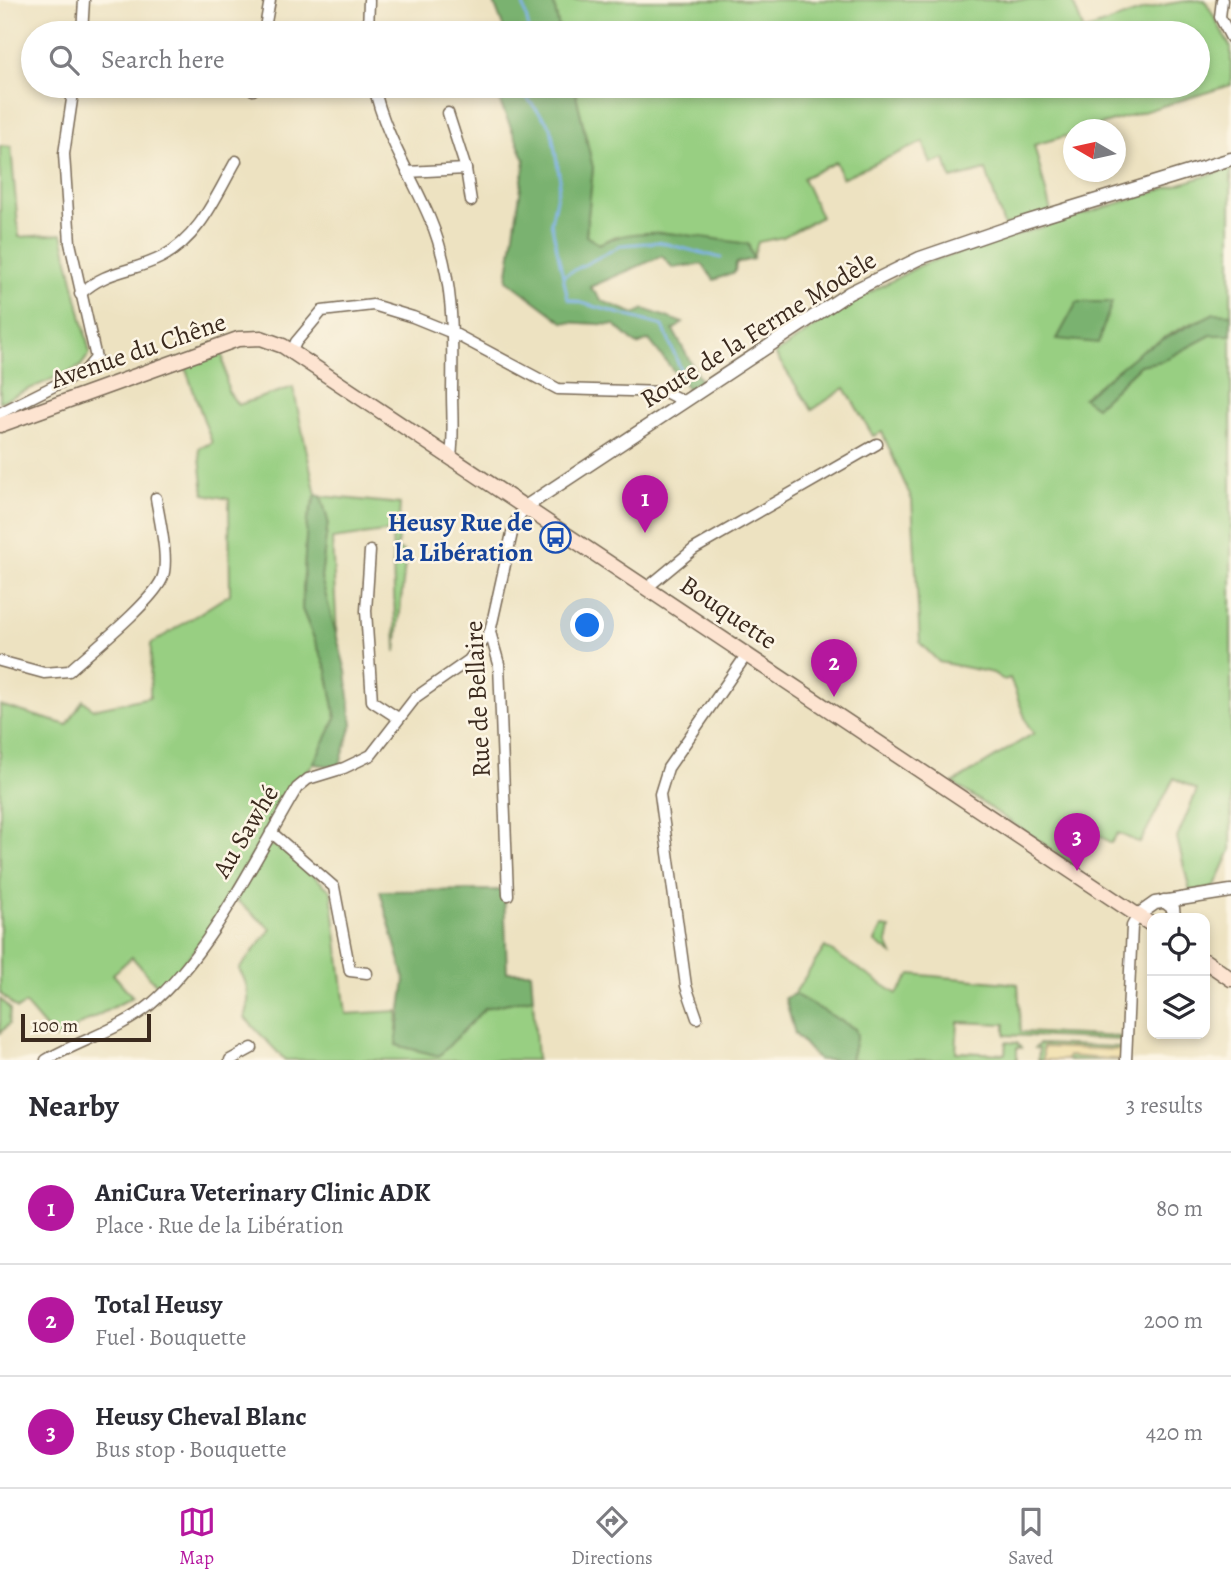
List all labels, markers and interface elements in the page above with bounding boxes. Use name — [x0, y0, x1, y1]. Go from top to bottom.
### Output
search box — [21, 21, 1210, 98]
icon: search — [45, 41, 83, 79]
text: Search here — [101, 42, 225, 77]
north arrow — [1063, 119, 1126, 182]
street label: Route de la Ferme Modèle — [634, 242, 883, 416]
street label: Avenue du Chêne — [45, 304, 231, 397]
pin: 1 — [622, 475, 668, 533]
place label: Heusy Rue de la Libération — [388, 505, 533, 570]
bus stop icon: Heusy Rue de la Libération — [539, 520, 573, 554]
street label: Bouquette — [673, 567, 784, 658]
your location — [570, 608, 604, 642]
street label: Rue de Bellaire — [456, 620, 499, 778]
pin: 2 — [811, 639, 857, 697]
street label: Au Sawhé — [203, 778, 287, 885]
pin: 3 — [1054, 813, 1100, 871]
map controls — [1147, 913, 1210, 1039]
button: locate — [1147, 913, 1210, 976]
button: layers — [1147, 976, 1210, 1039]
scale bar — [21, 1011, 150, 1043]
text: 100 m — [32, 1013, 78, 1039]
text: Nearby — [28, 1086, 119, 1126]
text: 3 results — [1126, 1090, 1203, 1121]
text: AniCura Veterinary Clinic ADK — [95, 1175, 431, 1210]
text: 1 — [47, 1193, 55, 1224]
text: 80 m — [1156, 1193, 1203, 1224]
text: Place · Rue de la Libération — [95, 1210, 344, 1241]
text: Total Heusy — [95, 1287, 222, 1322]
text: 2 — [45, 1305, 57, 1336]
text: 200 m — [1144, 1305, 1203, 1336]
text: Fuel · Bouquette — [95, 1322, 246, 1353]
text: Heusy Cheval Blanc — [95, 1399, 307, 1434]
text: 3 — [46, 1417, 56, 1448]
text: 420 m — [1146, 1417, 1203, 1448]
text: Bus stop · Bouquette — [95, 1434, 287, 1465]
tab: Map — [178, 1503, 216, 1571]
tab: Directions — [571, 1503, 653, 1571]
tab: Saved — [1008, 1503, 1053, 1571]

